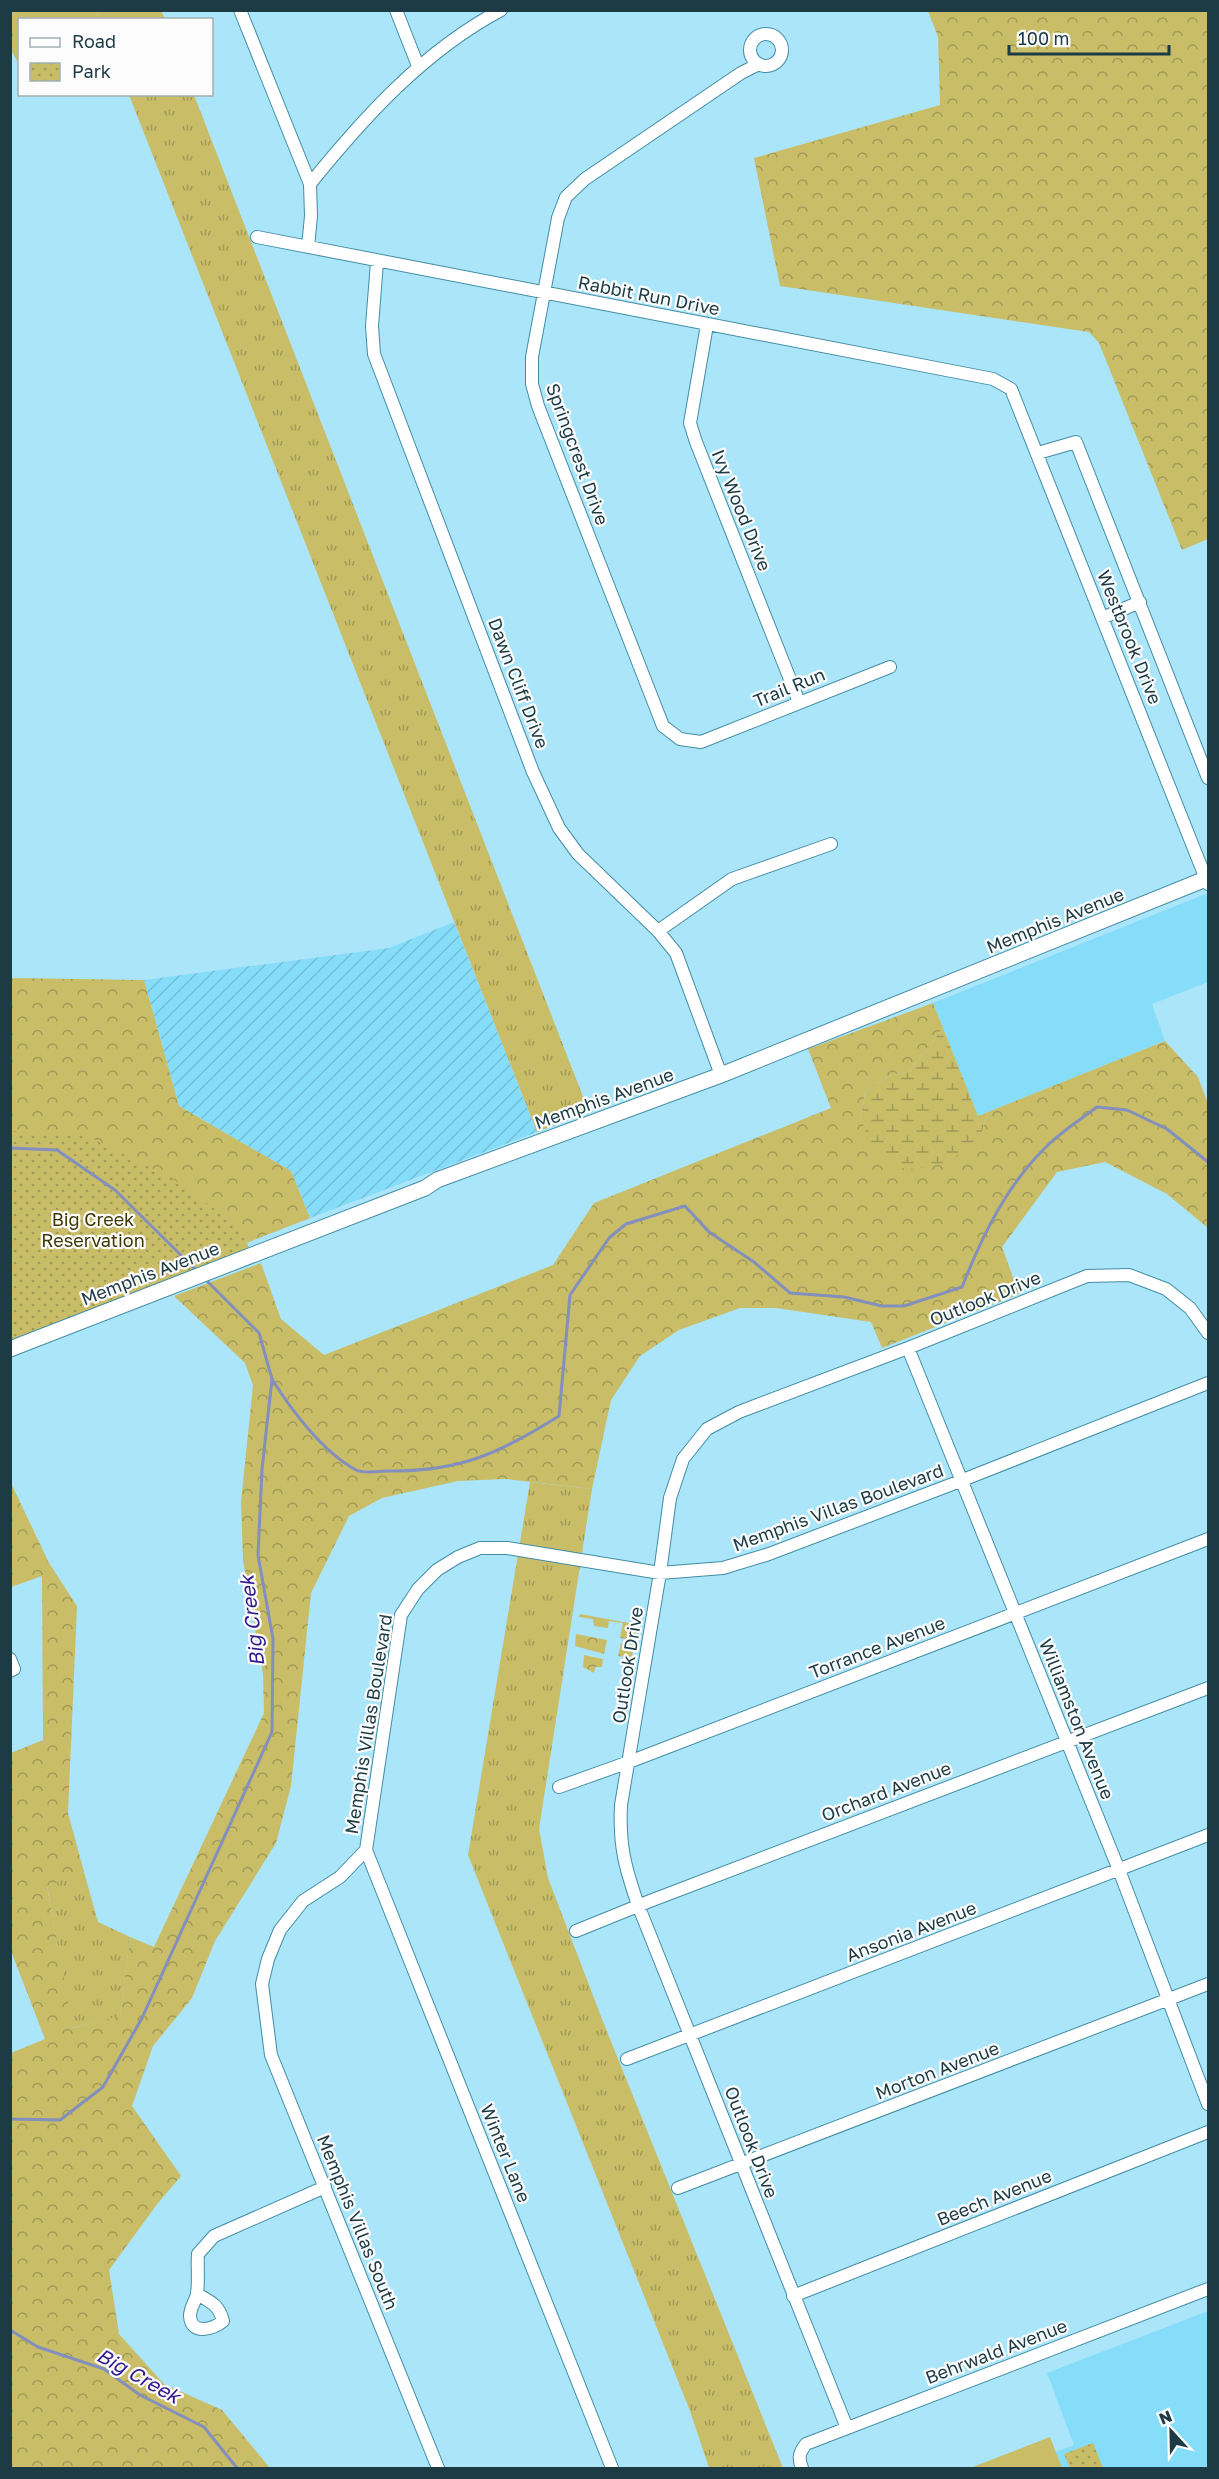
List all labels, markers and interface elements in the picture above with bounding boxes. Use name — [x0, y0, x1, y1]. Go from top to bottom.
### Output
legend — [18, 18, 213, 96]
scale bar — [1009, 18, 1170, 56]
text: 100 m — [1018, 27, 1069, 49]
text: Road — [72, 30, 116, 52]
text: Park — [72, 60, 111, 82]
street label: Rabbit Run Drive — [576, 270, 722, 320]
street label: Springcrest Drive — [542, 380, 614, 528]
street label: Ivy Wood Drive — [708, 446, 776, 574]
street label: Westbrook Drive — [1093, 567, 1167, 707]
street label: Dawn Cliff Drive — [484, 615, 554, 751]
street label: Trail Run — [750, 663, 828, 711]
street label: Memphis Avenue — [983, 882, 1127, 958]
street label: Memphis Avenue — [531, 1063, 677, 1133]
park label: Big Creek Reservation — [41, 1208, 145, 1251]
street label: Memphis Avenue — [78, 1236, 222, 1310]
street label: Outlook Drive — [926, 1266, 1044, 1330]
street label: Memphis Villas Boulevard — [730, 1459, 946, 1555]
water label: Big Creek — [233, 1571, 269, 1668]
street label: Outlook Drive — [607, 1605, 647, 1725]
street label: Torrance Avenue — [806, 1611, 948, 1683]
street label: Memphis Villas Boulevard — [340, 1612, 396, 1836]
street label: Williamston Avenue — [1035, 1636, 1119, 1802]
street label: Orchard Avenue — [818, 1756, 954, 1826]
street label: Ansonia Avenue — [843, 1896, 979, 1966]
street label: Morton Avenue — [872, 2036, 1002, 2104]
street label: Outlook Drive — [721, 2083, 783, 2201]
street label: Winter Lane — [476, 2101, 536, 2205]
street label: Memphis Villas South — [313, 2131, 403, 2313]
street label: Beech Avenue — [933, 2164, 1055, 2230]
street label: Behrwald Avenue — [922, 2314, 1070, 2388]
water label: Big Creek — [93, 2342, 187, 2410]
north arrow — [1141, 2401, 1201, 2461]
text: N — [1156, 2406, 1175, 2429]

